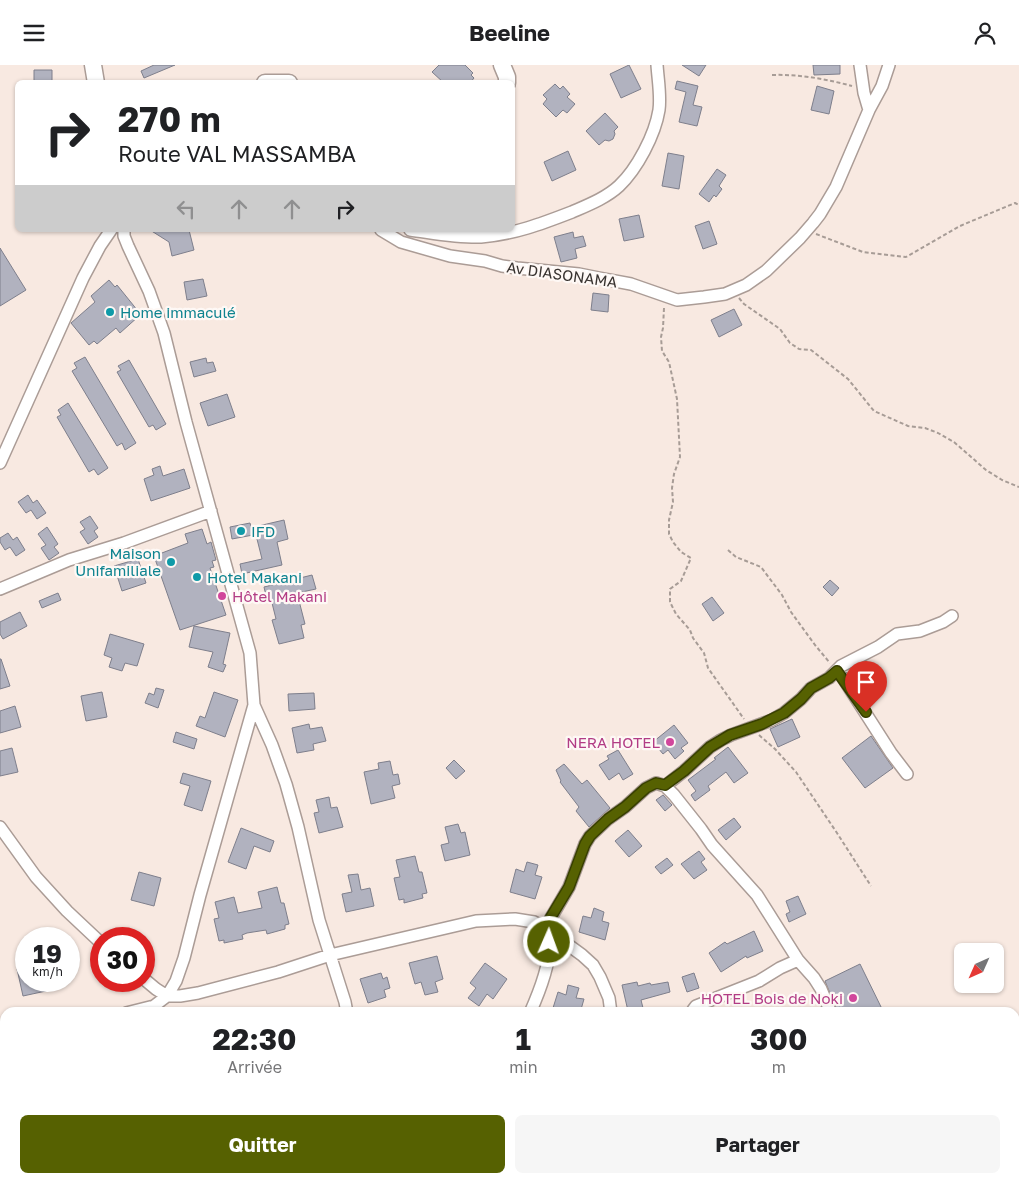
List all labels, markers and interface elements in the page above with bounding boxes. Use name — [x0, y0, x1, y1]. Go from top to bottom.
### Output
icon: menu — [20, 19, 48, 47]
text: Beeline — [469, 19, 550, 46]
icon: person — [971, 19, 999, 47]
text: 270 m — [118, 98, 221, 140]
icon: right — [35, 100, 100, 165]
text: Route VAL MASSAMBA — [118, 140, 356, 167]
icon: left — [172, 195, 200, 223]
icon: ahead — [225, 195, 253, 223]
icon: ahead — [278, 195, 306, 223]
icon: right — [331, 195, 359, 223]
street label: Av DIASONAMA — [506, 257, 618, 291]
place label: Home immaculé — [120, 303, 236, 321]
marker: Home immaculé — [104, 306, 116, 318]
place label: IFD — [251, 522, 275, 540]
marker: IFD — [235, 525, 247, 537]
place label: Maison Unifamiliale — [75, 544, 161, 579]
marker: Maison Unifamiliale — [165, 556, 177, 568]
place label: Hotel Makani — [207, 568, 302, 586]
marker: Hotel Makani — [191, 571, 203, 583]
place label: Hôtel Makani — [232, 587, 327, 605]
marker: Hôtel Makani — [216, 590, 228, 602]
pin — [845, 661, 887, 712]
icon: arrive — [852, 668, 880, 696]
place label: NERA HOTEL — [566, 733, 660, 751]
marker: NERA HOTEL — [664, 736, 676, 748]
position arrow — [522, 915, 574, 967]
speed limit sign: 30 — [90, 927, 155, 992]
text: 19 — [33, 938, 62, 969]
north arrow — [954, 943, 1004, 993]
map controls — [954, 943, 1004, 993]
text: km/h — [32, 964, 63, 979]
place label: HOTEL Bois de Noki — [701, 989, 843, 1007]
marker: HOTEL Bois de Noki — [847, 992, 859, 1004]
text: 22:30 — [213, 1021, 297, 1057]
text: 1 — [516, 1021, 531, 1057]
text: 300 — [750, 1021, 807, 1057]
text: Arrivée — [227, 1057, 282, 1077]
text: min — [509, 1057, 537, 1077]
text: m — [772, 1057, 786, 1077]
button: Quitter — [20, 1115, 505, 1173]
button: Partager — [515, 1115, 1000, 1173]

